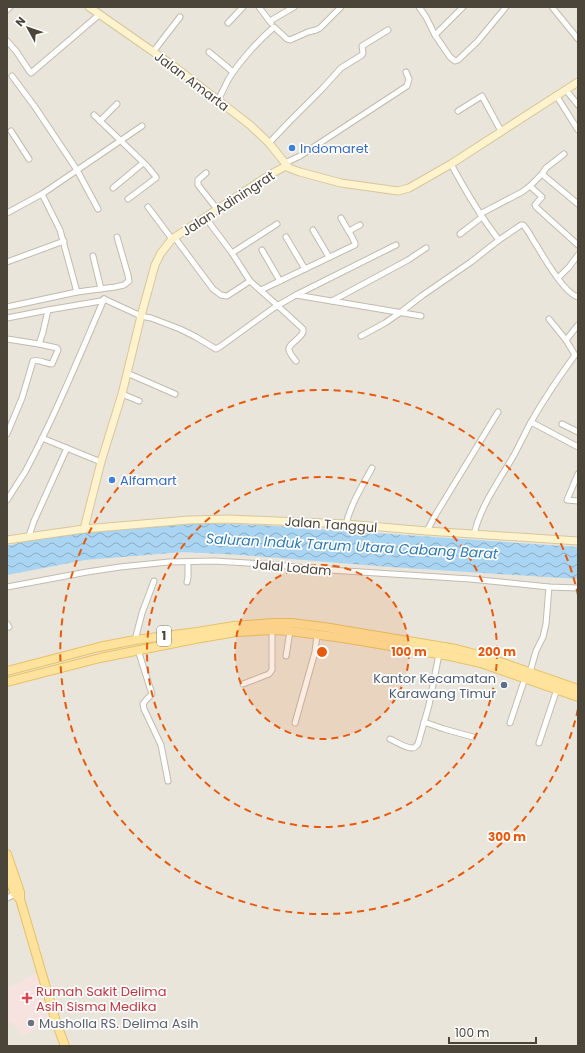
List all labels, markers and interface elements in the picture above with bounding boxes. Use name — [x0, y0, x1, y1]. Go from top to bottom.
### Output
north arrow — [8, 8, 48, 48]
text: N — [12, 13, 29, 30]
street label: Jalan Amarta — [151, 47, 233, 116]
place label: Indomaret — [300, 139, 369, 158]
marker: Indomaret — [287, 143, 297, 153]
street label: Jalan Adiningrat — [178, 166, 279, 241]
place label: Alfamart — [120, 471, 177, 490]
marker: Alfamart — [107, 475, 117, 485]
street label: Jalan Tanggul — [284, 512, 378, 537]
water label: Saluran Induk Tarum Utara Cabang Barat — [205, 528, 499, 564]
street label: Jalal Lodam — [252, 555, 332, 580]
road number: 1 — [157, 626, 171, 646]
text: 100 m — [391, 643, 427, 660]
text: 200 m — [478, 643, 516, 660]
centre of rings — [315, 645, 329, 659]
place label: Kantor Kecamatan Karawang Timur — [373, 669, 496, 703]
marker: Kantor Kecamatan Karawang Timur — [499, 680, 509, 690]
text: 300 m — [488, 828, 526, 845]
place label: Rumah Sakit Delima Asih Sisma Medika — [36, 982, 167, 1016]
marker: Rumah Sakit Delima Asih Sisma Medika — [21, 992, 33, 1004]
place label: Musholla RS. Delima Asih — [39, 1014, 199, 1033]
marker: Musholla RS. Delima Asih — [26, 1018, 36, 1028]
scale bar — [449, 1019, 536, 1045]
text: 100 m — [455, 1024, 489, 1041]

